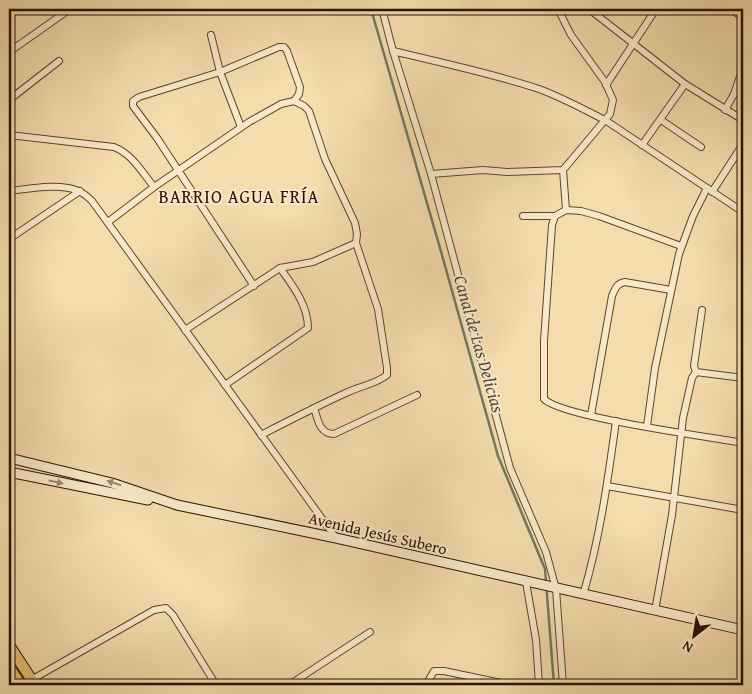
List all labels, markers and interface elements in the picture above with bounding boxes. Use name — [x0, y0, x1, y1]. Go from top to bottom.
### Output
district label: BARRIO AGUA FRÍA — [159, 183, 319, 210]
water label: Canal de Las Delicias — [447, 272, 512, 416]
one-way arrow — [49, 478, 64, 486]
one-way arrow — [106, 479, 121, 487]
street label: Avenida Jesús Subero — [306, 505, 450, 561]
north arrow — [670, 612, 720, 662]
text: N — [678, 636, 696, 658]

